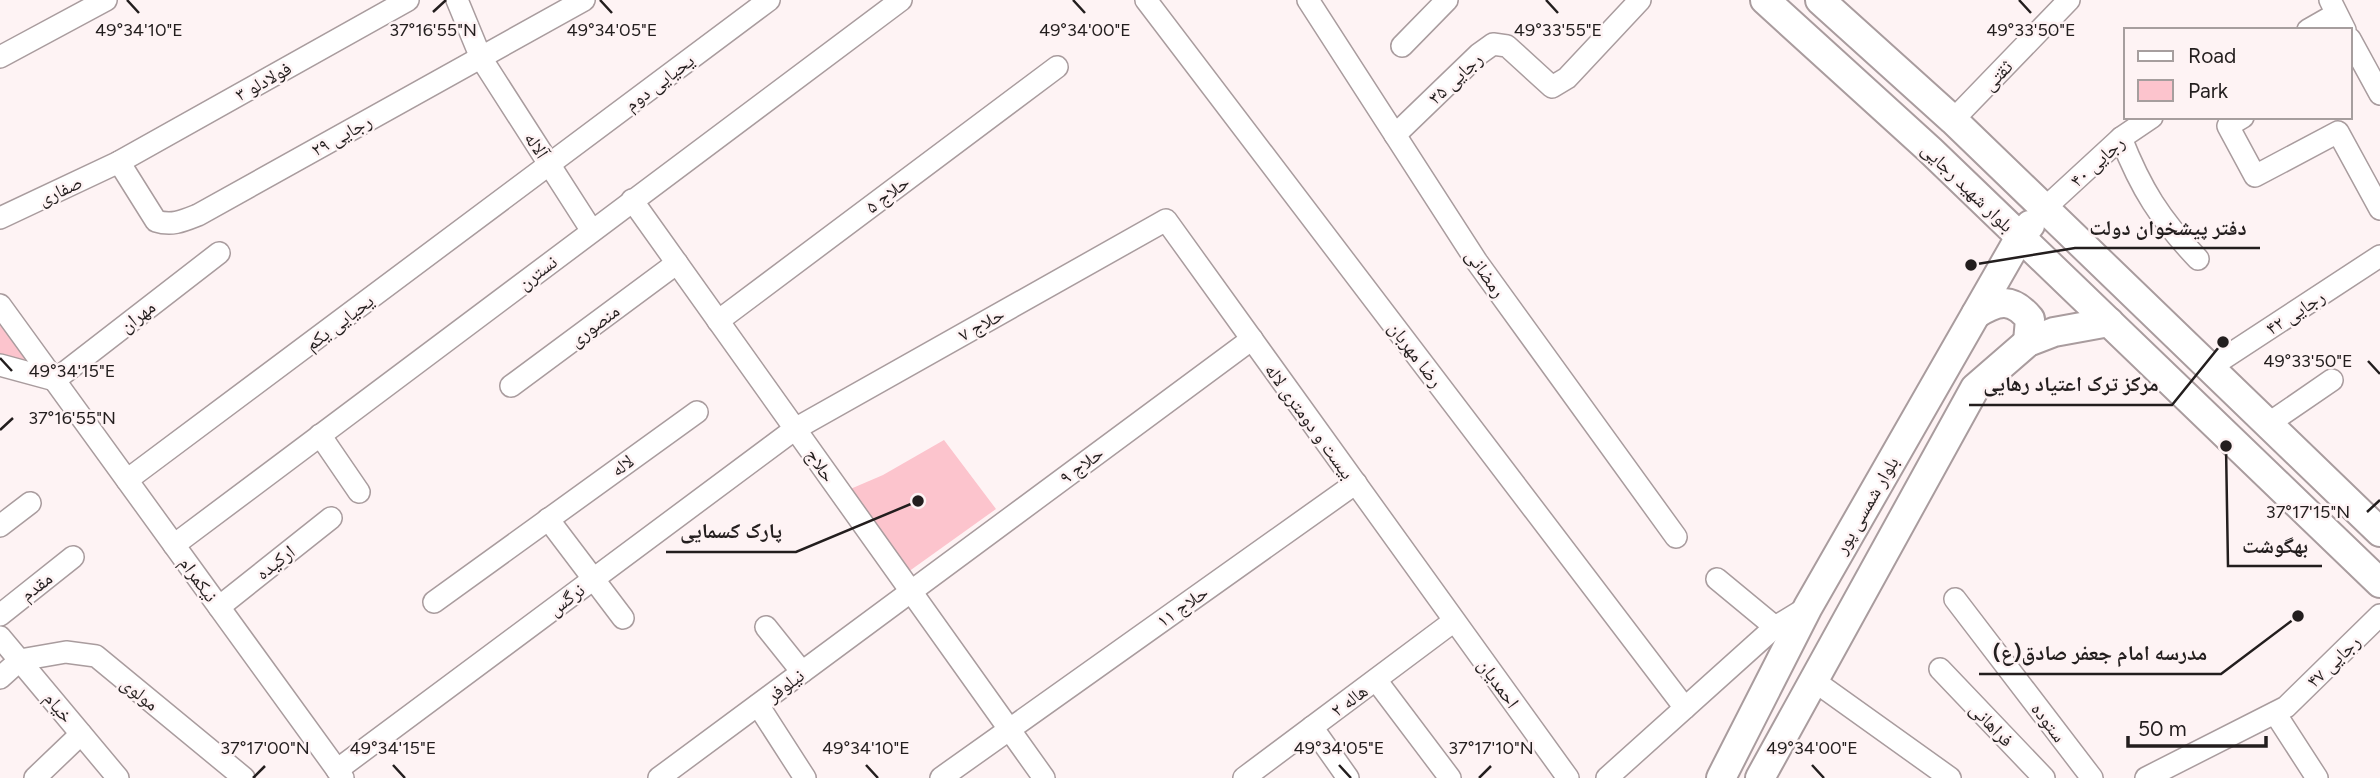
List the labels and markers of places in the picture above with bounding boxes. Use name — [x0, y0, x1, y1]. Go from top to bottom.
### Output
callout: دفتر پیشخوان دولت — [2075, 206, 2260, 248]
callout: مرکز ترک اعتیاد رهایی — [1969, 363, 2172, 405]
callout: پارک کسمایی — [666, 510, 796, 552]
callout: بهگوشت — [2228, 524, 2322, 566]
callout: مدرسه امام جعفر صادق(ع) — [1979, 632, 2221, 674]

